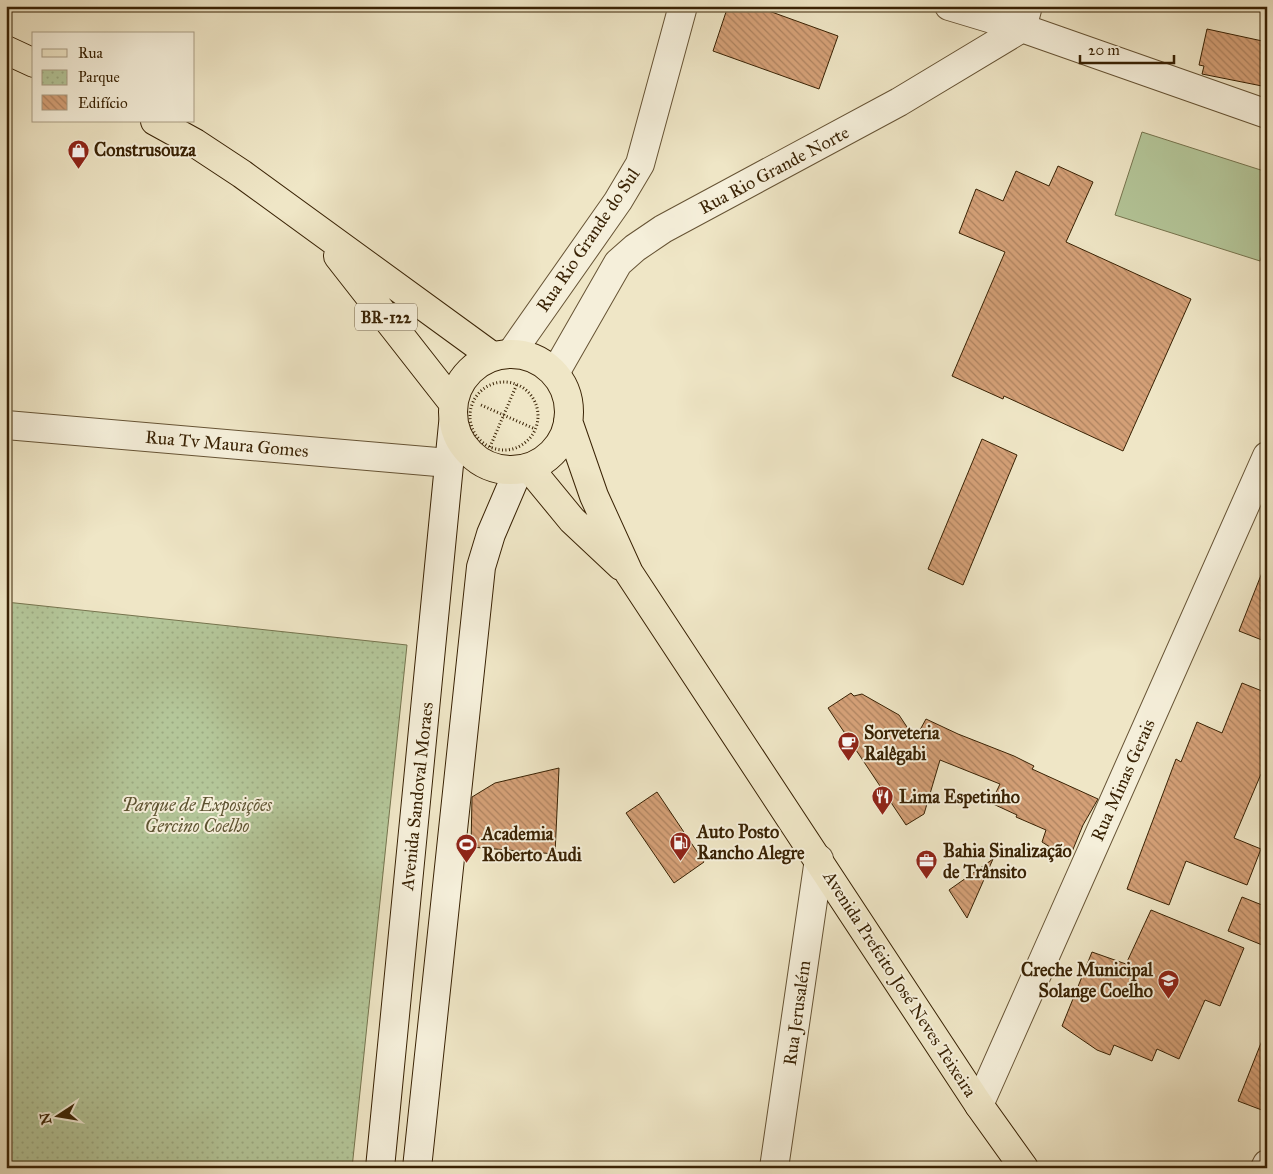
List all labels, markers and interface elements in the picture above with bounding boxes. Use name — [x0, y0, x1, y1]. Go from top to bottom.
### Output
legend — [32, 32, 195, 122]
scale bar — [1080, 32, 1174, 64]
text: 20 m — [1088, 41, 1120, 59]
text: Rua — [78, 44, 103, 62]
text: Parque — [78, 68, 120, 87]
text: Edifício — [78, 94, 128, 112]
street label: Rua Rio Grande Norte — [695, 121, 853, 219]
shop icon: Construsouza — [66, 138, 90, 169]
place label: Construsouza — [94, 139, 196, 161]
street label: Rua Rio Grande do Sul — [532, 164, 644, 316]
road number: BR-122 — [355, 304, 417, 330]
street label: Rua Tv Maura Gomes — [144, 426, 310, 462]
street label: Avenida Sandoval Moraes — [396, 701, 438, 892]
street label: Rua Minas Gerais — [1086, 716, 1160, 844]
place label: Sorveteria Ralêgabi — [864, 722, 940, 766]
cafe icon: Sorveteria Ralêgabi — [836, 731, 860, 762]
restaurant icon: Lima Espetinho — [871, 785, 895, 816]
place label: Lima Espetinho — [899, 786, 1020, 809]
park label: Parque de Exposições Gercino Coelho — [122, 794, 273, 837]
place label: Auto Posto Rancho Alegre — [696, 821, 805, 865]
place label: Academia Roberto Audi — [481, 823, 583, 866]
fuel station icon: Auto Posto Rancho Alegre — [669, 830, 693, 861]
sports icon: Academia Roberto Audi — [454, 832, 478, 863]
place label: Bahia Sinalização de Trânsito — [943, 840, 1072, 883]
office icon: Bahia Sinalização de Trânsito — [915, 849, 939, 880]
street label: Avenida Prefeito José Neves Teixeira — [817, 866, 982, 1102]
street label: Rua Jerusalém — [779, 959, 816, 1067]
place label: Creche Municipal Solange Coelho — [1021, 959, 1154, 1003]
school or university icon: Creche Municipal Solange Coelho — [1157, 968, 1181, 999]
north arrow — [32, 1092, 82, 1142]
text: N — [36, 1111, 55, 1126]

